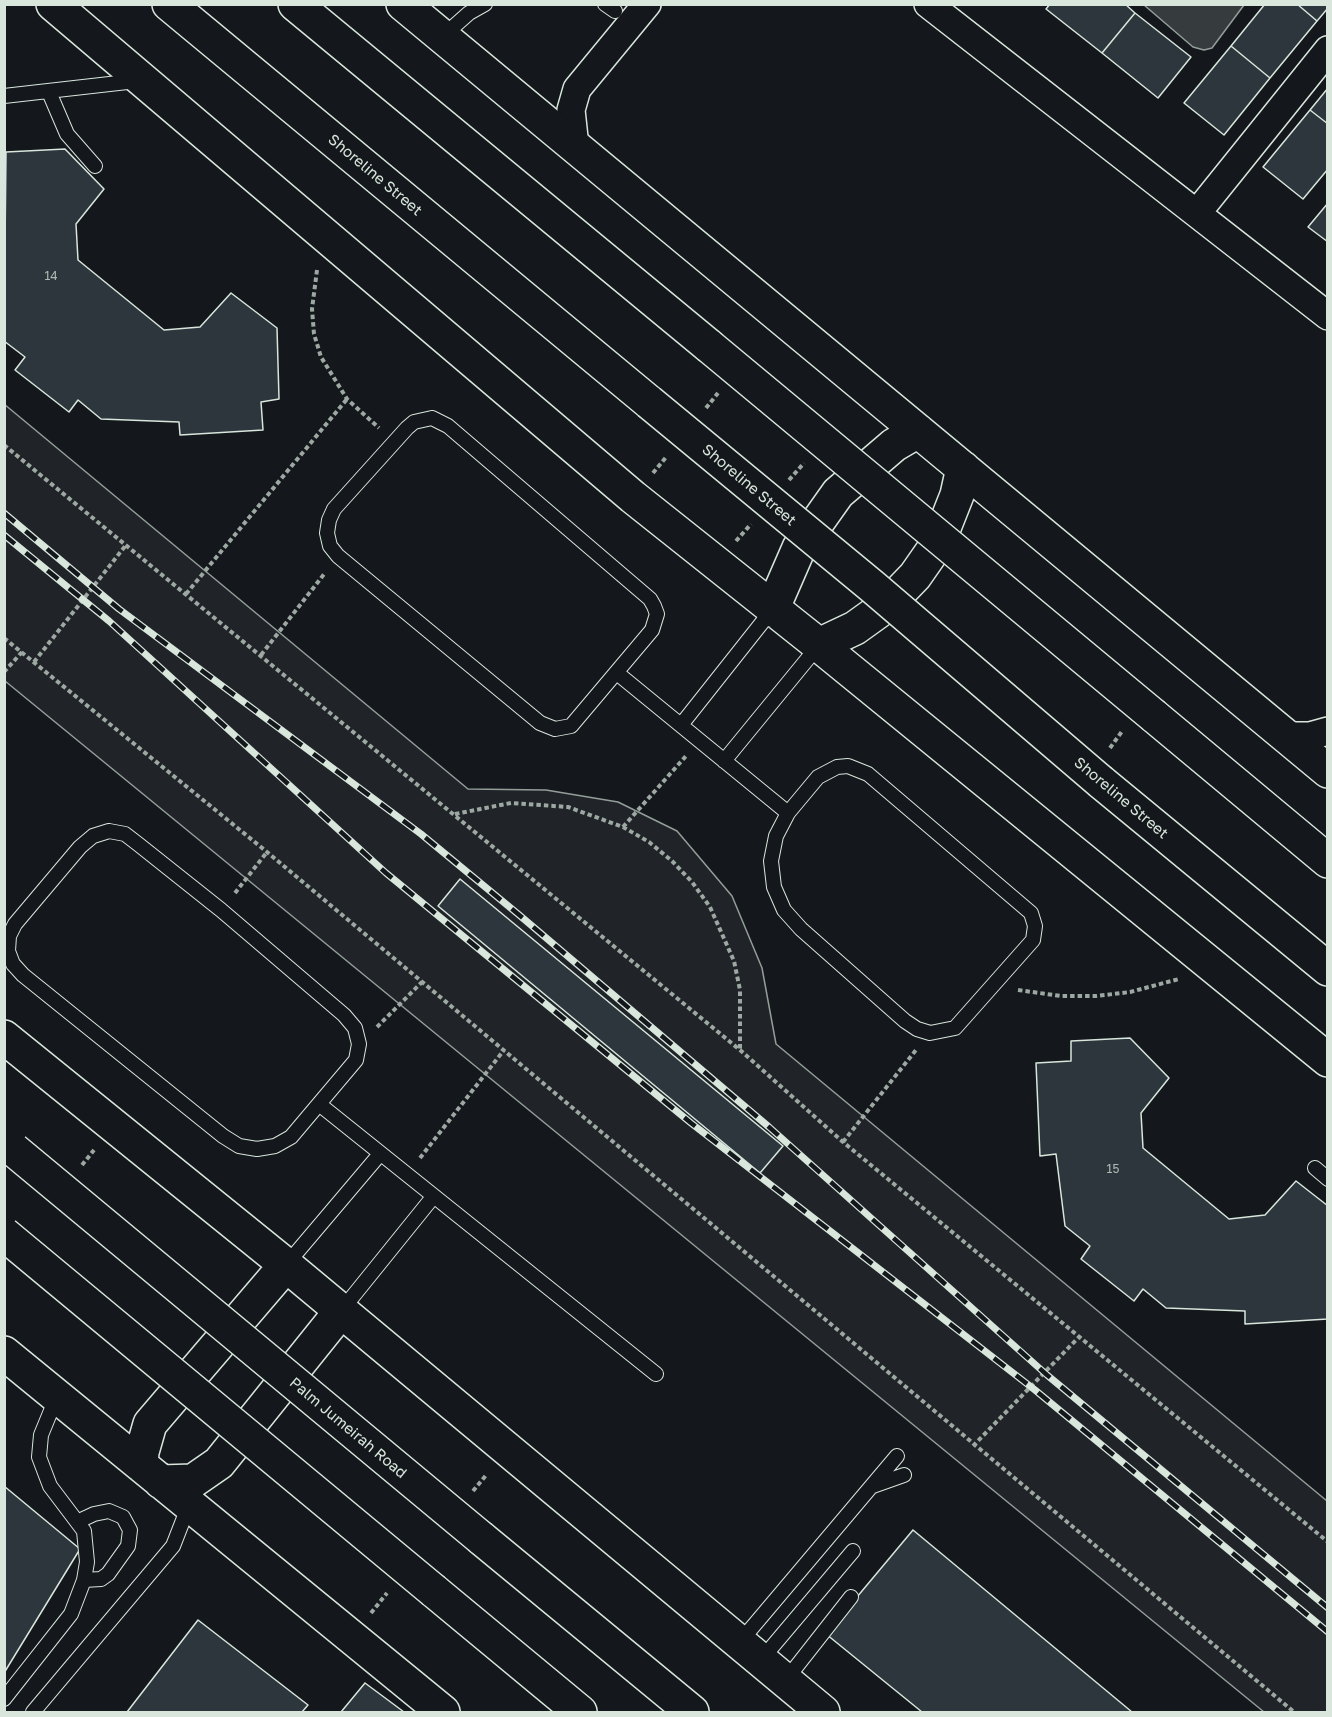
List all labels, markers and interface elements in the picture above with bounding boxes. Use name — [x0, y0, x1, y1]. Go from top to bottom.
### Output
street label: Shoreline Street — [324, 130, 426, 220]
house number: 14 — [44, 269, 58, 283]
street label: Shoreline Street — [698, 440, 800, 530]
street label: Shoreline Street — [1070, 753, 1172, 843]
house number: 15 — [1107, 1162, 1119, 1176]
street label: Palm Jumeirah Road — [286, 1374, 410, 1482]

